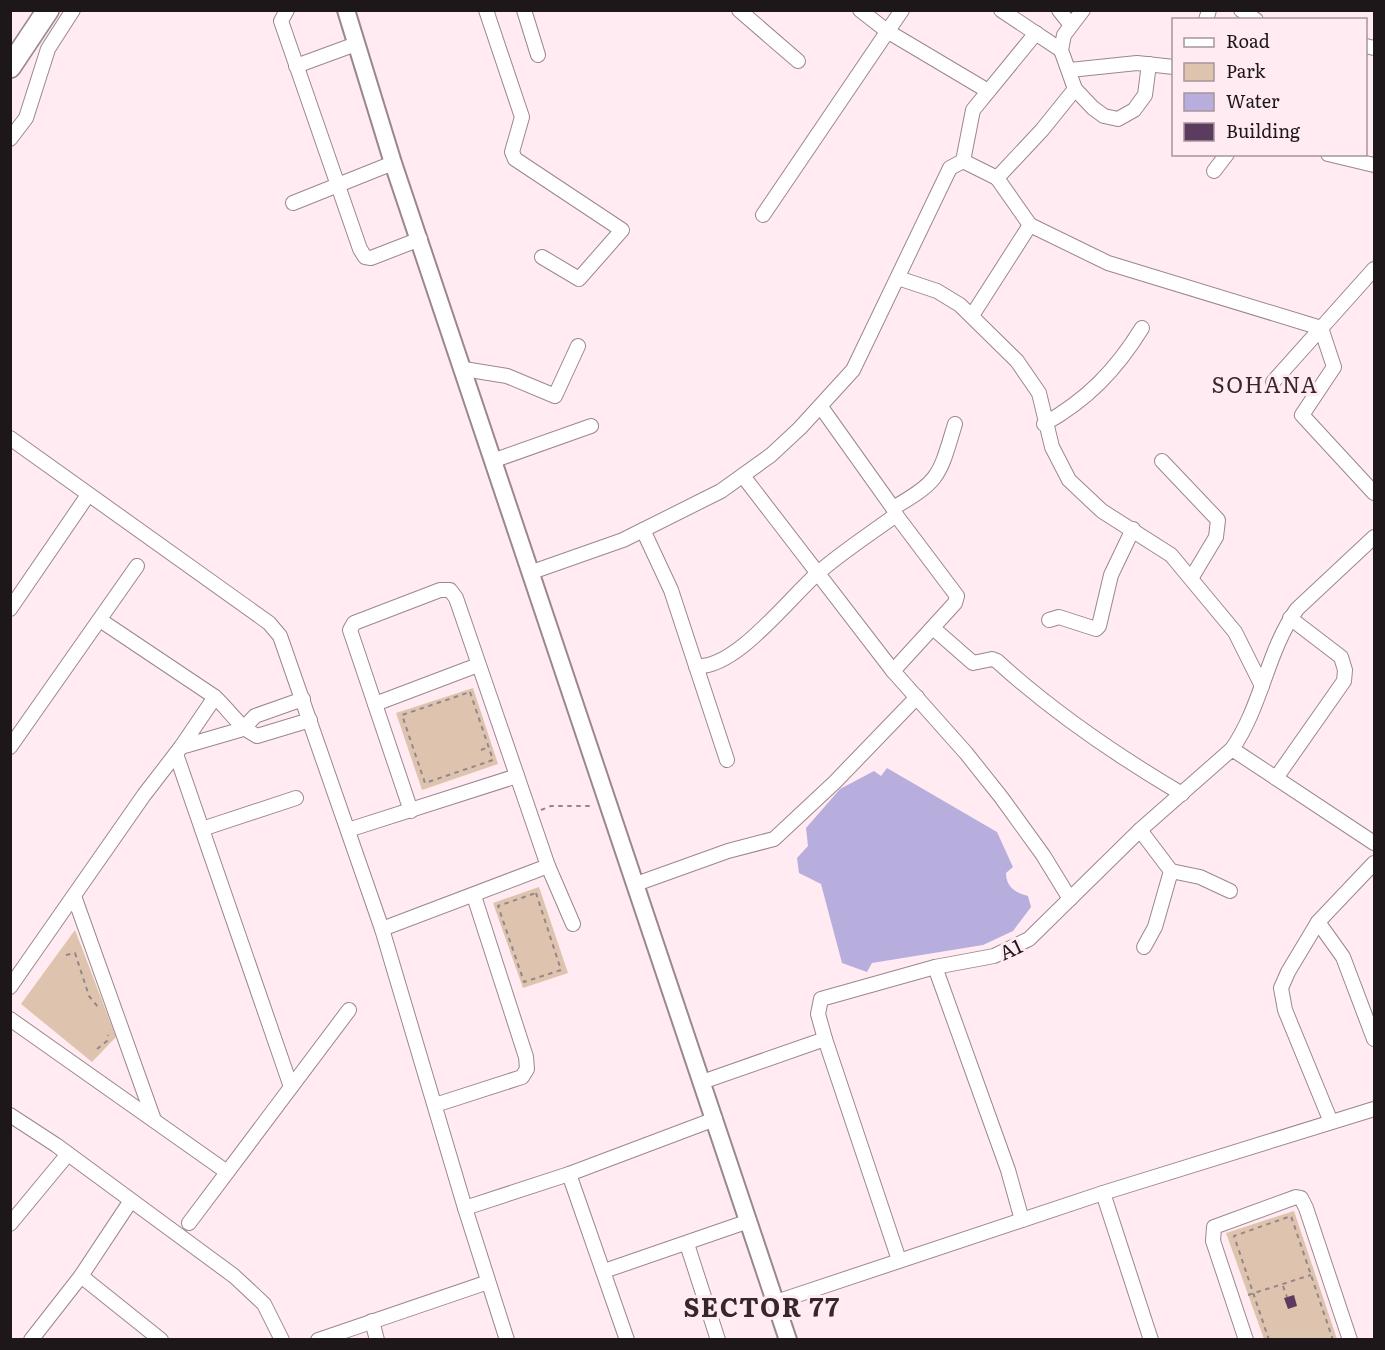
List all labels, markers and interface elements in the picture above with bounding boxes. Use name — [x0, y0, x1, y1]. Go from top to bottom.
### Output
legend — [1172, 18, 1367, 156]
text: Road — [1226, 27, 1270, 54]
text: Park — [1226, 57, 1267, 84]
text: Water — [1226, 87, 1280, 114]
text: Building — [1226, 117, 1301, 144]
district label: SOHANA — [1212, 367, 1318, 400]
street label: A1 — [993, 930, 1027, 966]
district label: SECTOR 77 — [683, 1286, 841, 1325]

